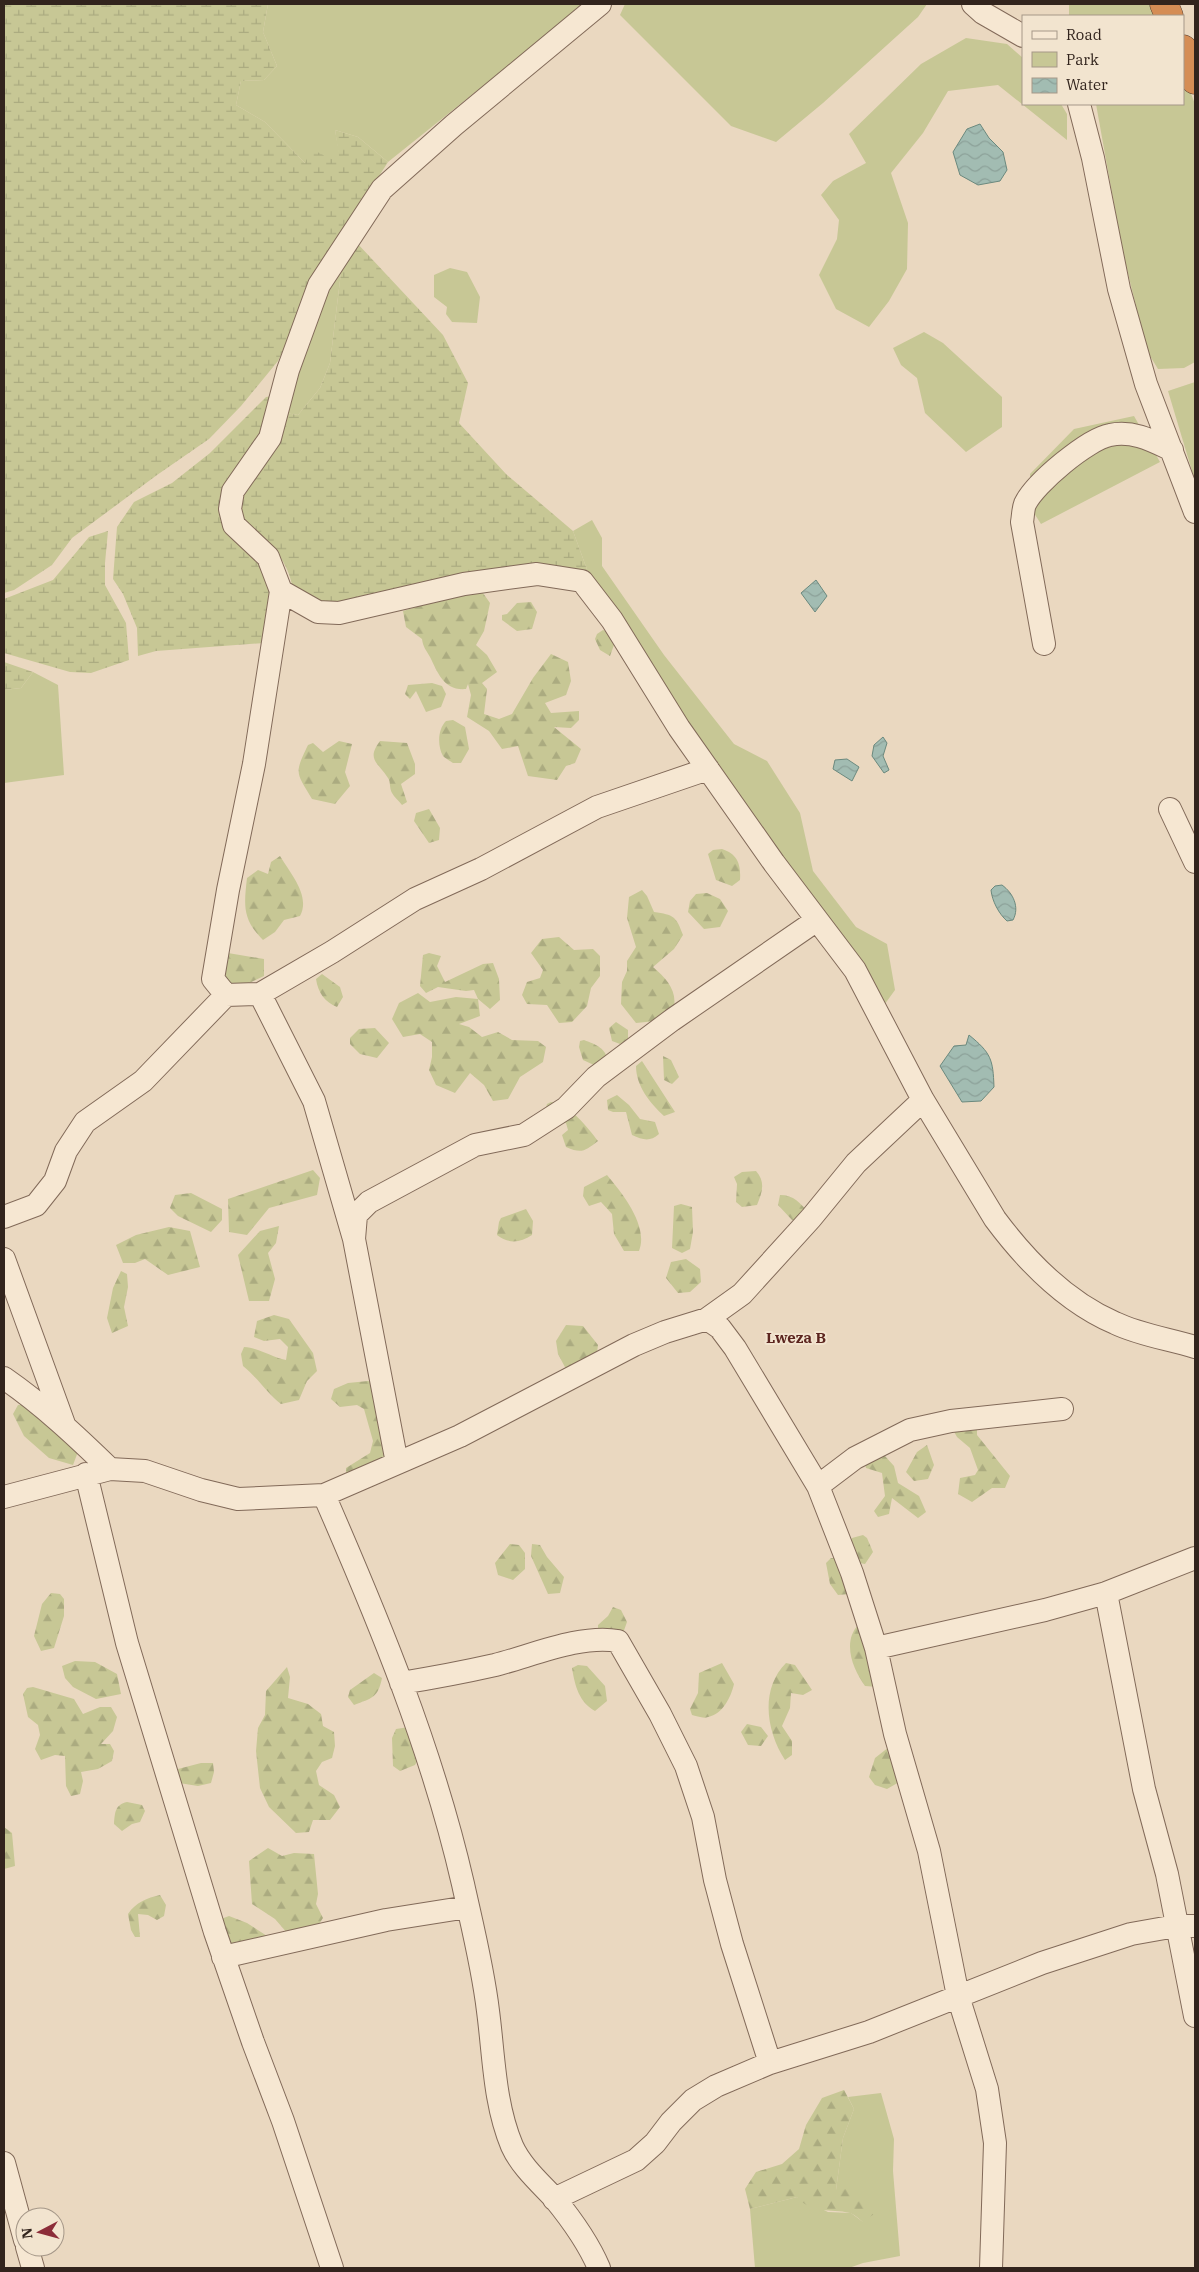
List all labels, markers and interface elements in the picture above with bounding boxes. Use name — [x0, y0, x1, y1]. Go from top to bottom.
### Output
legend — [1022, 15, 1184, 105]
text: Road — [1066, 25, 1102, 44]
text: Park — [1066, 50, 1099, 69]
text: Water — [1066, 75, 1108, 94]
district label: Lweza B — [766, 1328, 826, 1347]
north arrow — [15, 2207, 65, 2257]
text: N — [18, 2227, 37, 2240]

